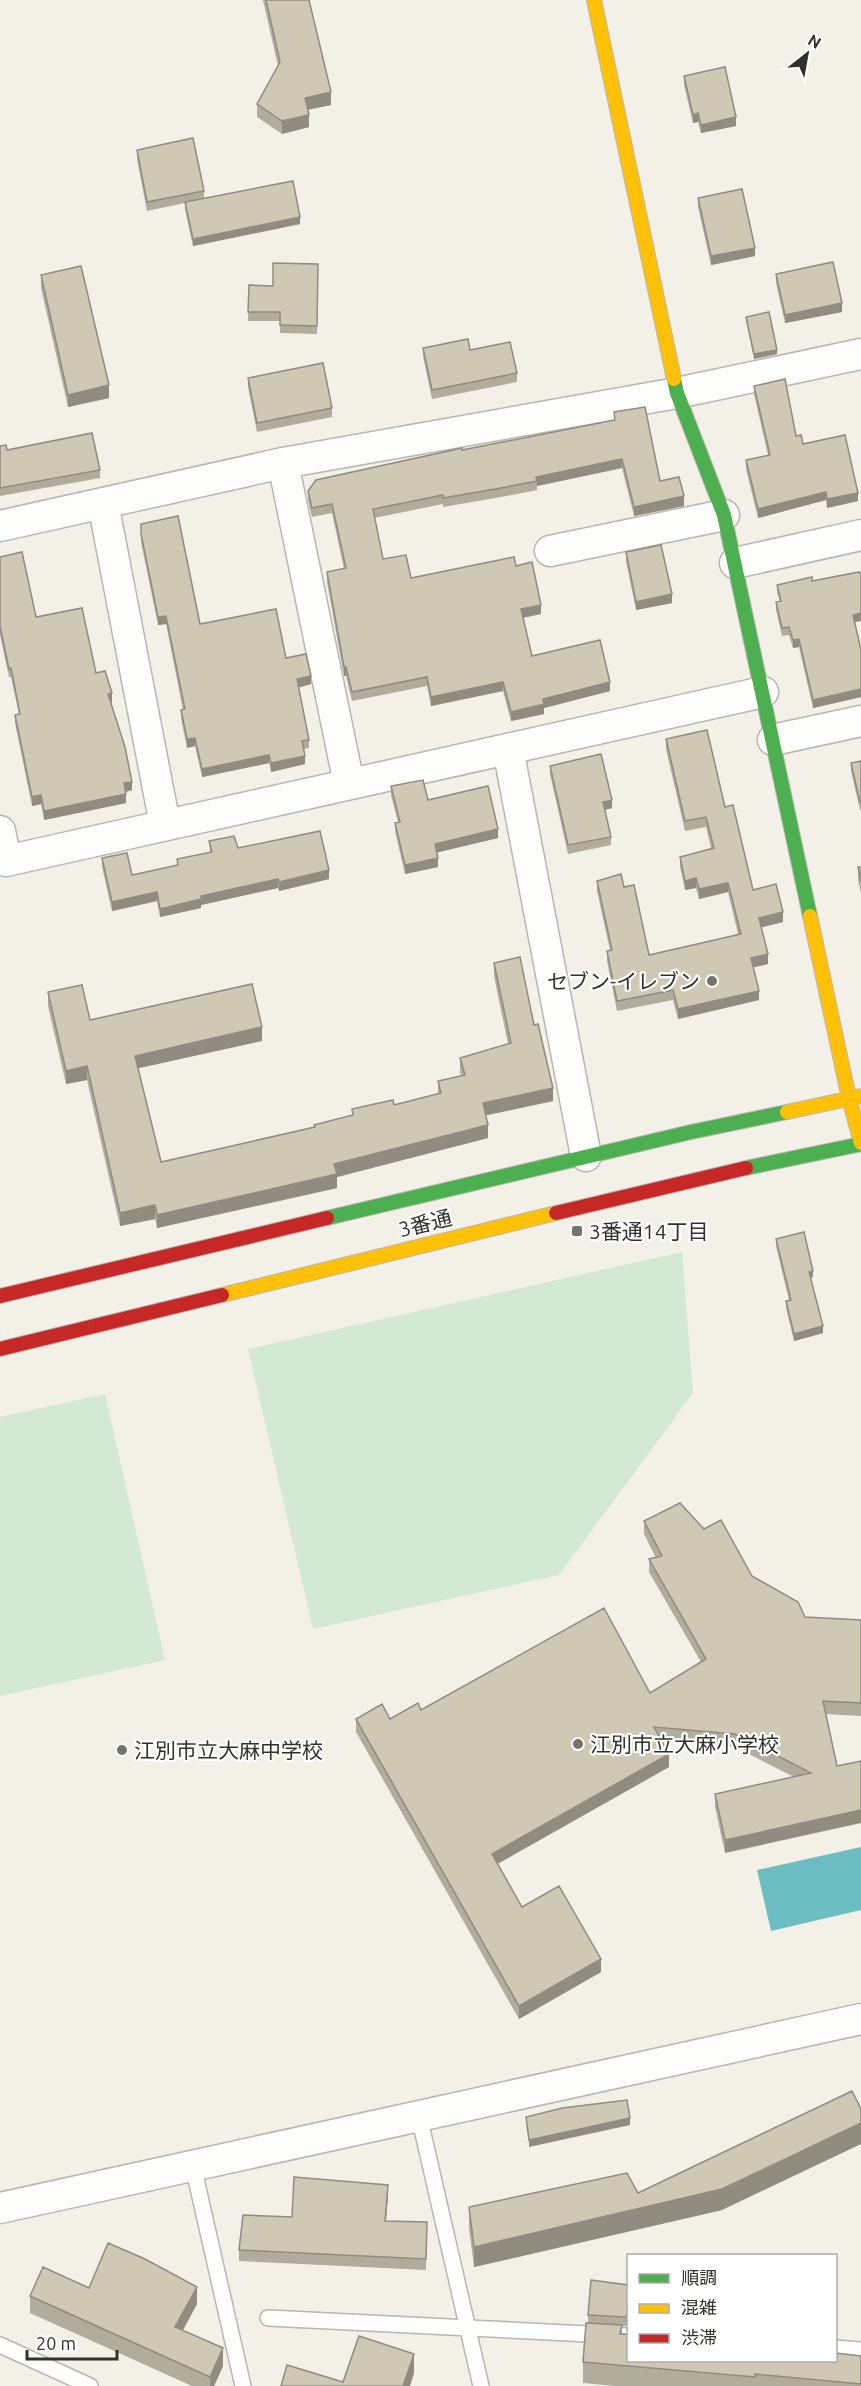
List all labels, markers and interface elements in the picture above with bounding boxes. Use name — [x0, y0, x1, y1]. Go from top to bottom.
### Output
north arrow — [777, 24, 837, 84]
text: N — [805, 30, 824, 52]
place label: セブン-イレブン — [547, 969, 700, 993]
marker: セブン-イレブン — [705, 974, 719, 988]
street label: 3番通 — [396, 1205, 454, 1241]
place label: 3番通14丁目 — [589, 1219, 709, 1243]
marker: 3番通14丁目 — [570, 1224, 584, 1238]
place label: 江別市立大麻小学校 — [590, 1732, 779, 1756]
marker: 江別市立大麻小学校 — [571, 1737, 585, 1751]
place label: 江別市立大麻中学校 — [134, 1738, 323, 1762]
marker: 江別市立大麻中学校 — [115, 1743, 129, 1757]
legend — [627, 2254, 837, 2362]
text: 順調 — [681, 2267, 717, 2287]
text: 混雑 — [681, 2297, 717, 2317]
scale bar — [27, 2323, 117, 2361]
text: 渋滞 — [681, 2327, 717, 2347]
text: 20 m — [36, 2333, 76, 2353]

